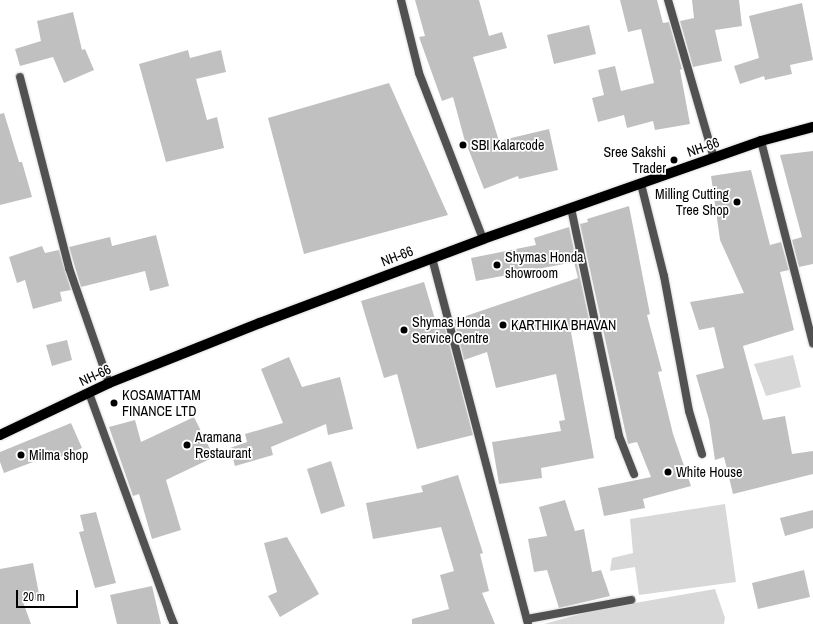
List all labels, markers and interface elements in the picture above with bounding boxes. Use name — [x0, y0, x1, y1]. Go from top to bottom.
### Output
street label: NH-66 — [685, 134, 721, 160]
place label: SBI Kalarcode — [471, 137, 544, 153]
marker: SBI Kalarcode — [458, 140, 468, 150]
place label: Sree Sakshi Trader — [603, 144, 666, 176]
marker: Sree Sakshi Trader — [669, 155, 679, 165]
place label: Milling Cutting Tree Shop — [655, 186, 729, 218]
marker: Milling Cutting Tree Shop — [732, 197, 742, 207]
street label: NH-66 — [379, 242, 415, 270]
place label: Shymas Honda showroom — [505, 249, 583, 282]
marker: Shymas Honda showroom — [492, 260, 502, 270]
place label: Shymas Honda Service Centre — [412, 314, 490, 346]
place label: KARTHIKA BHAVAN — [511, 317, 617, 333]
marker: KARTHIKA BHAVAN — [498, 320, 508, 330]
marker: Shymas Honda Service Centre — [399, 325, 409, 335]
street label: NH-66 — [76, 360, 114, 390]
place label: KOSAMATTAM FINANCE LTD — [122, 387, 201, 420]
marker: KOSAMATTAM FINANCE LTD — [109, 398, 119, 408]
place label: Aramana Restaurant — [195, 429, 251, 462]
marker: Aramana Restaurant — [182, 440, 192, 450]
place label: Milma shop — [29, 447, 88, 463]
marker: Milma shop — [16, 450, 26, 460]
place label: White House — [676, 464, 742, 480]
marker: White House — [663, 467, 673, 477]
scale bar — [18, 582, 80, 608]
text: 20 m — [23, 589, 45, 605]

